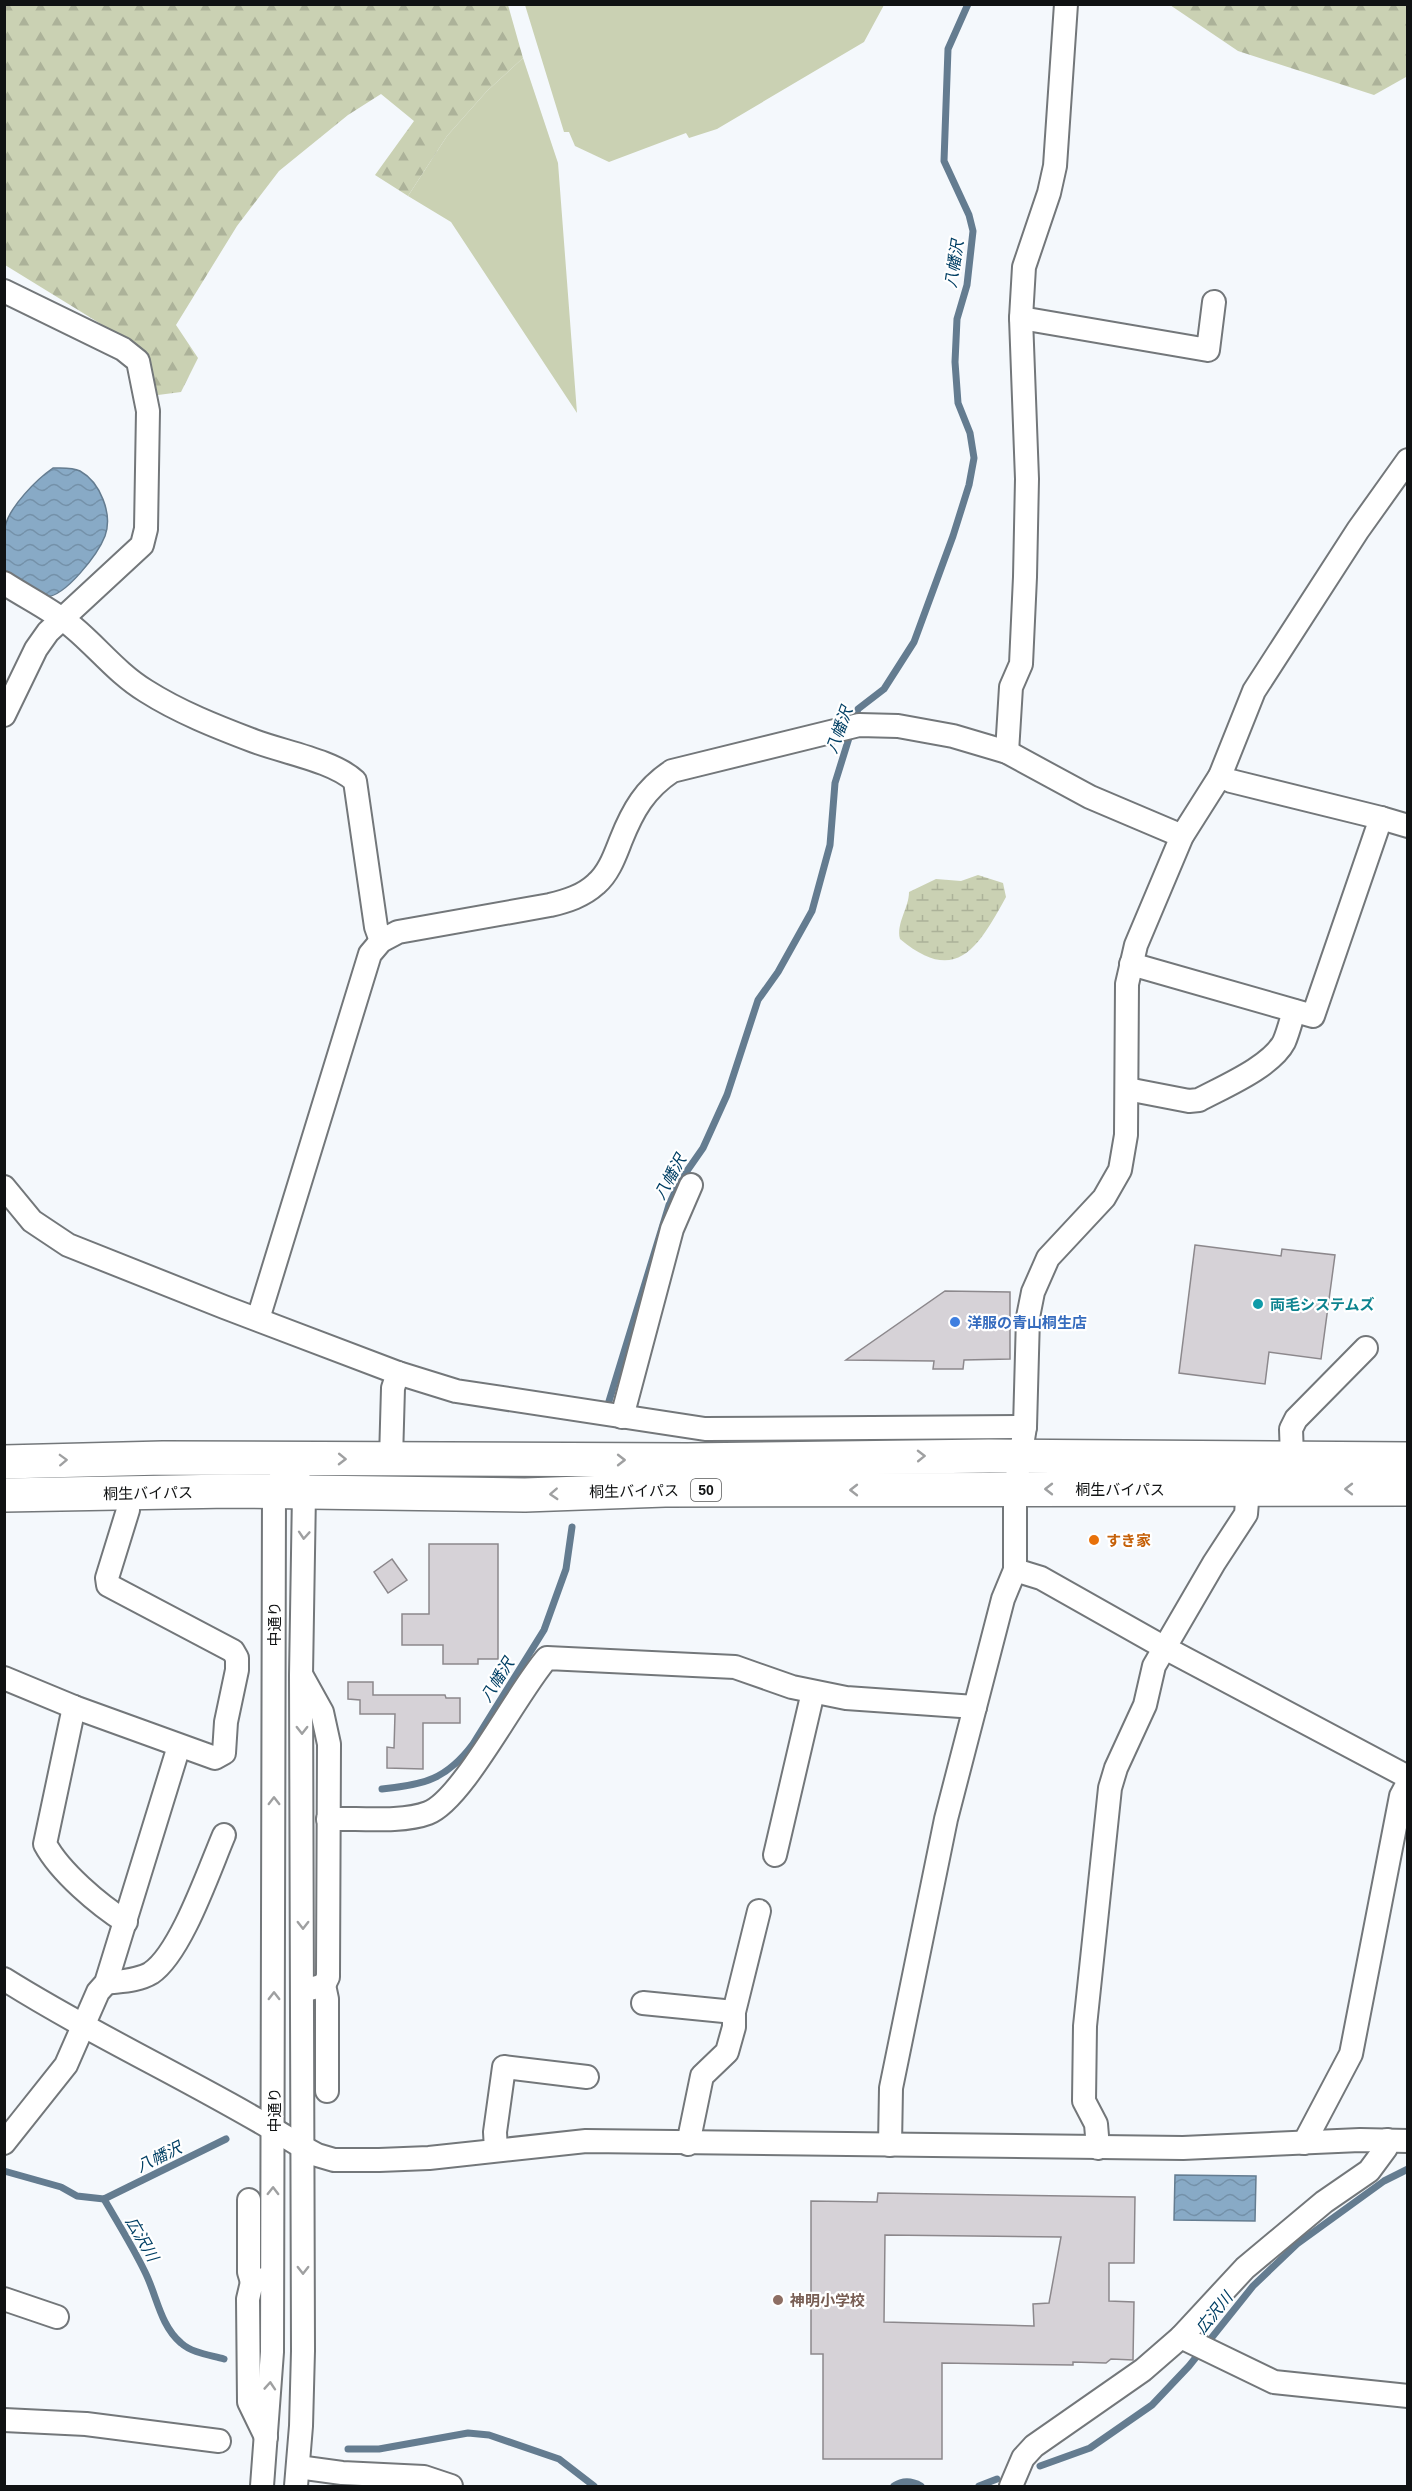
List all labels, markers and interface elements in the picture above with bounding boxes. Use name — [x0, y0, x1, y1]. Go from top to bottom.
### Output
water label: 八幡沢 — [942, 237, 966, 289]
water label: 八幡沢 — [823, 703, 856, 755]
water label: 八幡沢 — [651, 1150, 690, 1202]
place label: 両毛システムズ — [1270, 1296, 1375, 1313]
marker: 両毛システムズ — [1251, 1297, 1265, 1311]
place label: 洋服の青山桐生店 — [967, 1314, 1087, 1331]
marker: 洋服の青山桐生店 — [948, 1315, 962, 1329]
one-way arrow — [916, 1450, 925, 1462]
one-way arrow — [337, 1452, 346, 1465]
one-way arrow — [58, 1454, 67, 1467]
one-way arrow — [616, 1454, 625, 1466]
road number: 50 — [691, 1479, 721, 1501]
street label: 桐生バイパス — [1075, 1481, 1165, 1498]
street label: 桐生バイパス — [589, 1482, 679, 1500]
one-way arrow — [1045, 1483, 1054, 1495]
one-way arrow — [1345, 1483, 1354, 1495]
street label: 桐生バイパス — [103, 1484, 193, 1502]
one-way arrow — [850, 1484, 859, 1496]
one-way arrow — [550, 1487, 559, 1500]
one-way arrow — [298, 1530, 311, 1539]
place label: すき家 — [1106, 1532, 1151, 1549]
marker: すき家 — [1087, 1533, 1101, 1547]
street label: 中通り — [266, 1601, 283, 1647]
water label: 八幡沢 — [477, 1653, 518, 1705]
one-way arrow — [296, 1725, 308, 1734]
one-way arrow — [268, 1797, 280, 1806]
one-way arrow — [297, 1920, 309, 1929]
one-way arrow — [268, 1992, 280, 2001]
street label: 中通り — [266, 2087, 283, 2133]
water label: 八幡沢 — [134, 2138, 186, 2175]
one-way arrow — [267, 2187, 280, 2196]
water label: 広沢川 — [123, 2214, 162, 2266]
one-way arrow — [297, 2265, 309, 2274]
water label: 広沢川 — [1192, 2287, 1237, 2337]
place label: 神明小学校 — [789, 2292, 865, 2309]
marker: 神明小学校 — [771, 2293, 785, 2307]
one-way arrow — [263, 2382, 276, 2391]

